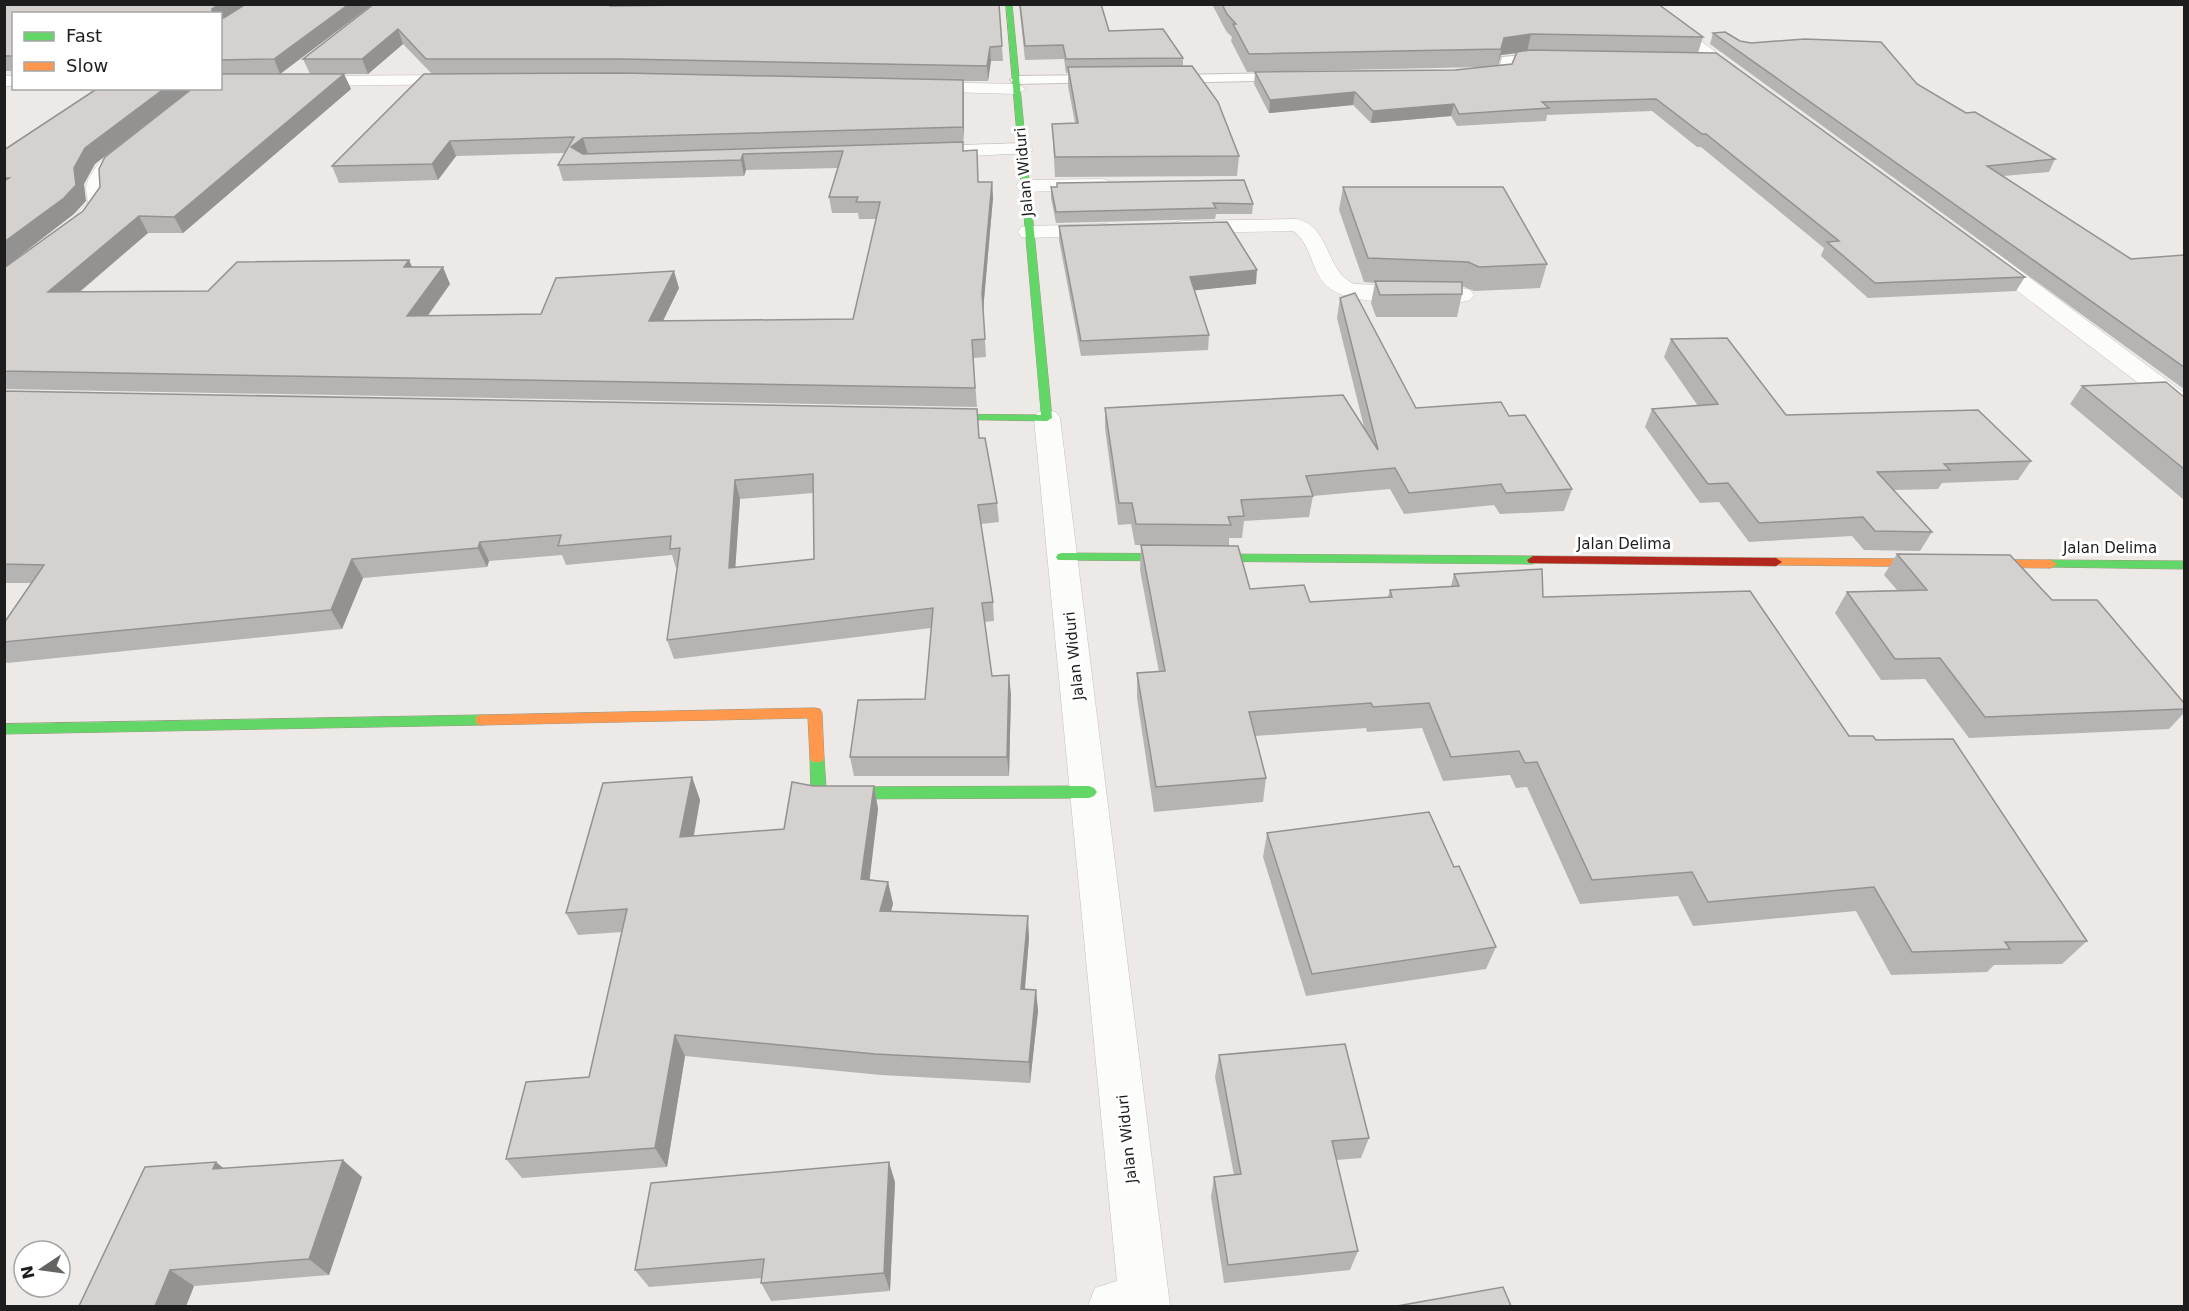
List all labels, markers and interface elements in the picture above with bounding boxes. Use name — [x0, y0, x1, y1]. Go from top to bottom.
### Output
legend — [12, 12, 222, 90]
text: Fast — [66, 25, 102, 46]
text: Slow — [66, 55, 108, 76]
street label: Jalan Widuri — [1011, 127, 1037, 218]
street label: Jalan Delima — [1576, 535, 1671, 553]
street label: Jalan Delima — [2062, 539, 2157, 557]
street label: Jalan Widuri — [1060, 611, 1088, 702]
street label: Jalan Widuri — [1113, 1094, 1141, 1185]
north arrow — [12, 1239, 72, 1299]
text: N — [17, 1264, 39, 1281]

